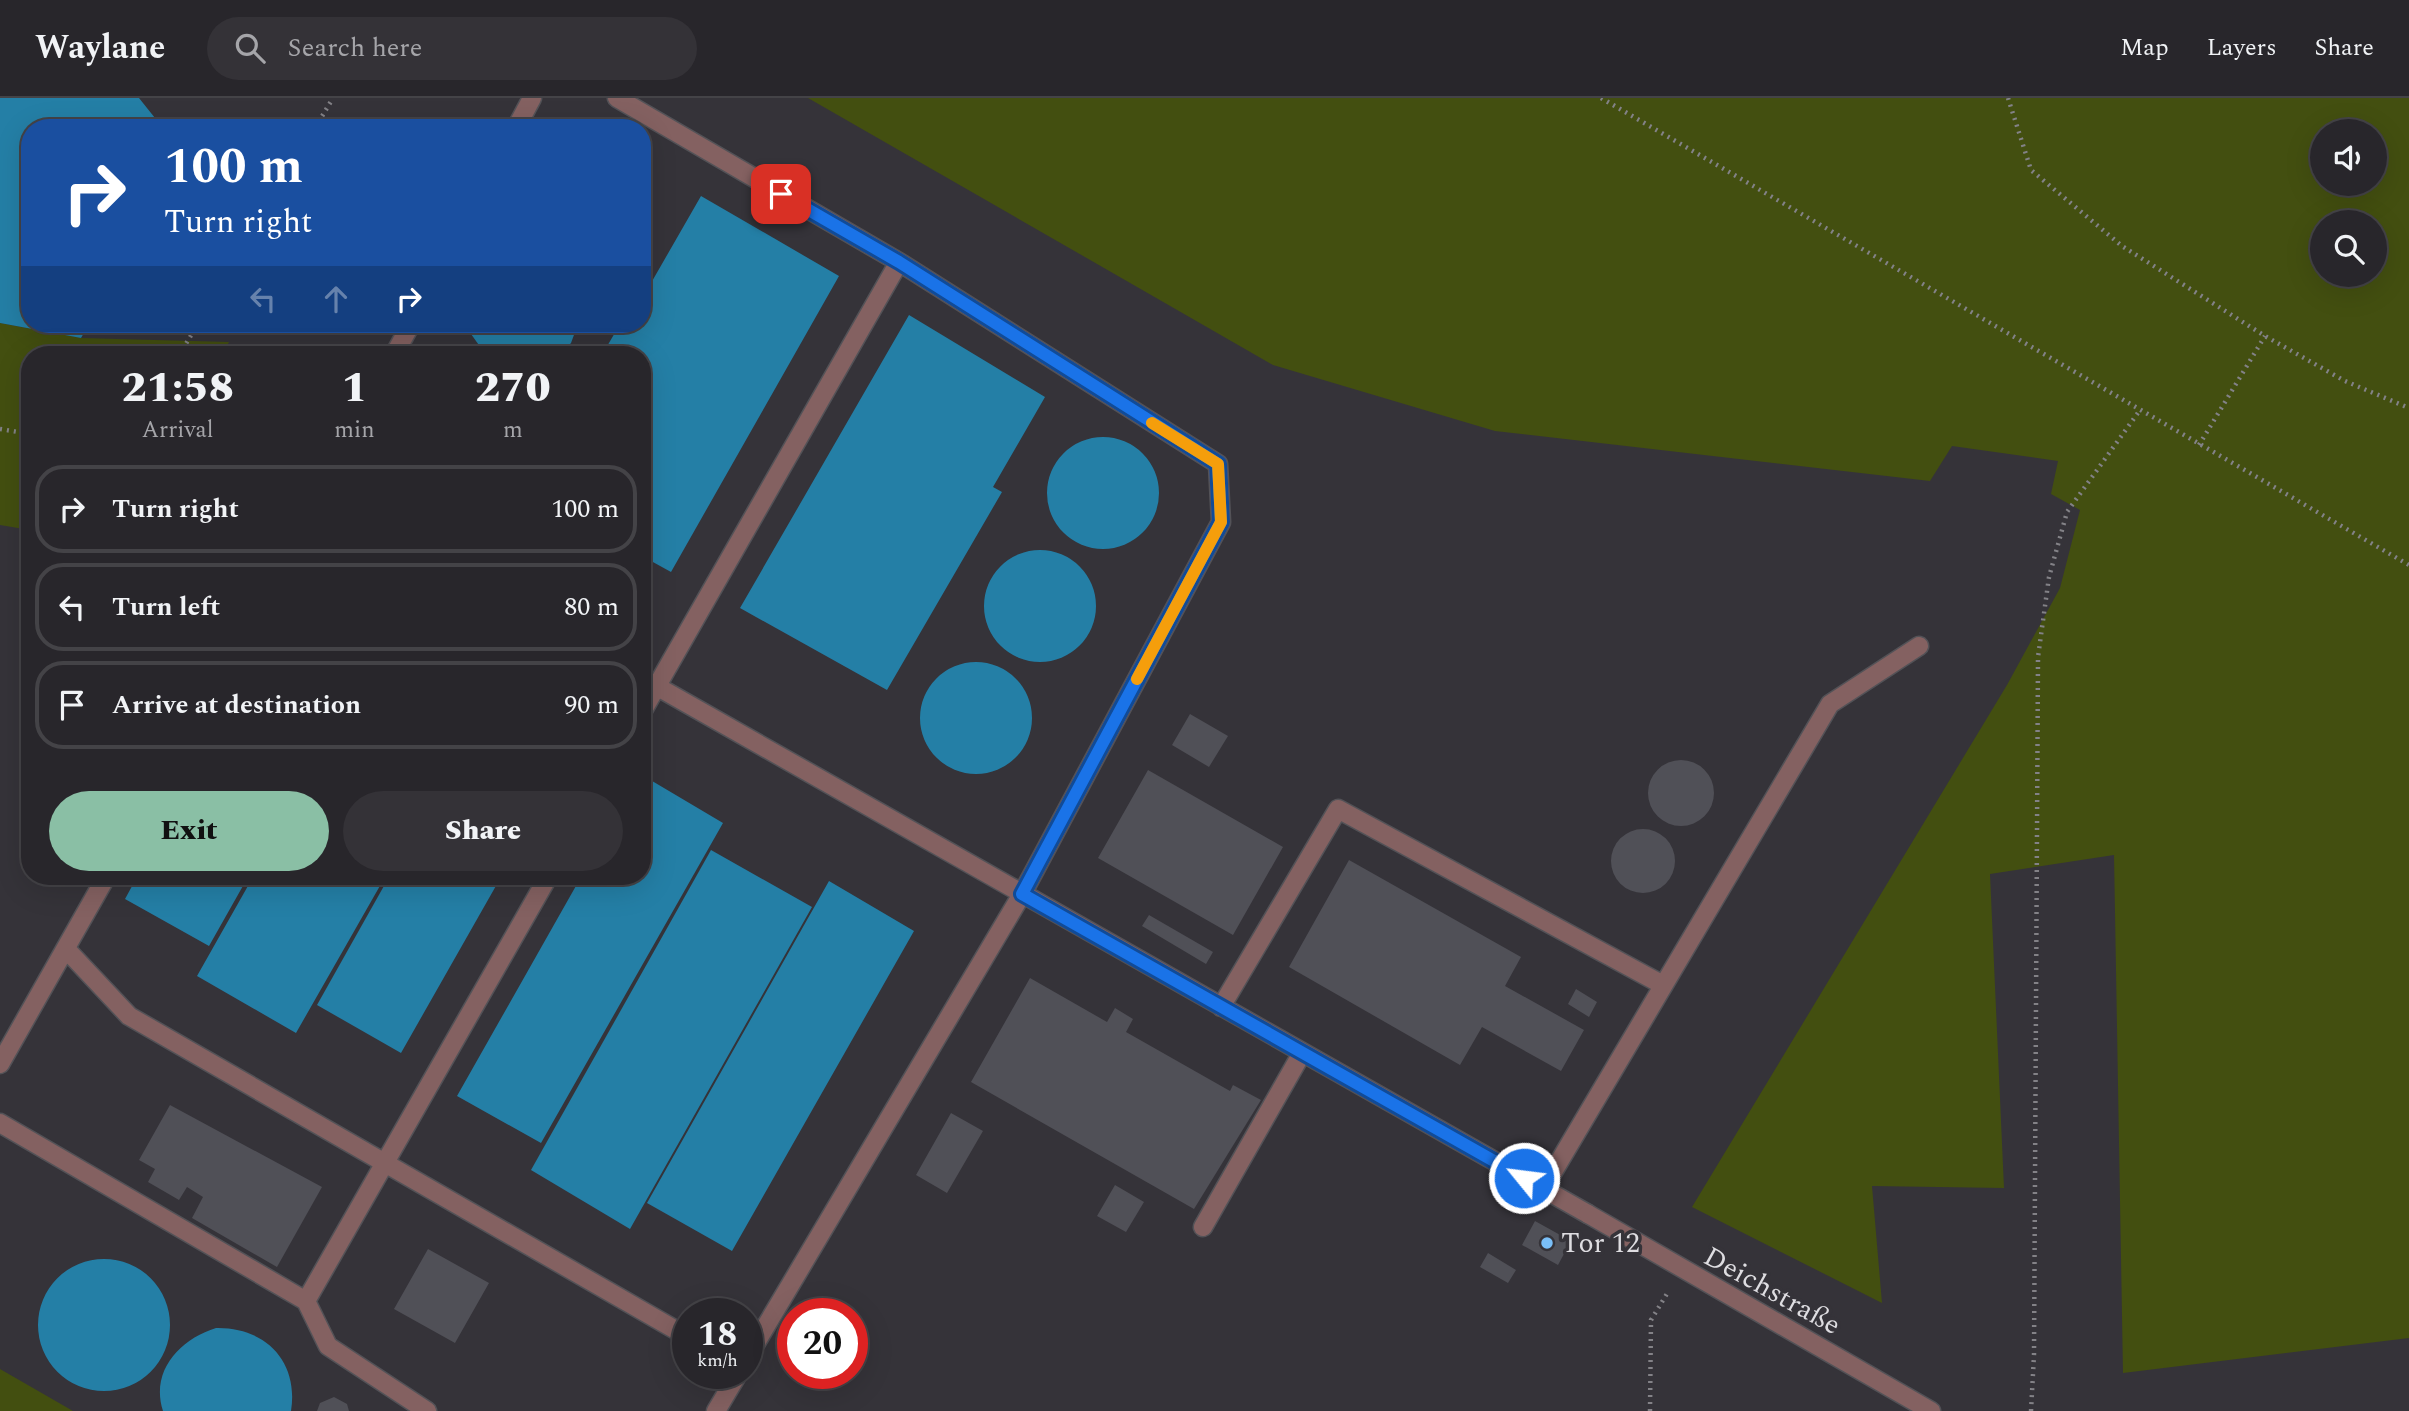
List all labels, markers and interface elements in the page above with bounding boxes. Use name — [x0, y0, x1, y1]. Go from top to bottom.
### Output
search box — [207, 17, 697, 80]
text: Waylane — [35, 23, 165, 73]
text: Search here — [287, 28, 422, 68]
icon: search — [231, 29, 269, 67]
text: Map — [2120, 30, 2169, 66]
text: Layers — [2207, 30, 2277, 66]
text: Share — [2315, 30, 2374, 66]
map controls — [2310, 119, 2387, 287]
button: sound — [2310, 119, 2387, 196]
text: 100 m — [164, 130, 303, 205]
icon: right — [49, 147, 140, 238]
pin — [751, 164, 811, 224]
icon: arrive — [762, 175, 800, 213]
text: Turn right — [164, 198, 312, 247]
button: search — [2310, 210, 2387, 287]
icon: left — [244, 280, 282, 318]
icon: ahead — [317, 280, 355, 318]
icon: right — [390, 280, 428, 318]
text: 21:58 — [121, 357, 234, 420]
text: 1 — [342, 357, 367, 420]
text: 270 — [475, 357, 551, 420]
text: Arrival — [142, 413, 214, 448]
text: min — [334, 413, 375, 448]
text: m — [503, 413, 523, 448]
text: Turn right — [112, 489, 239, 529]
text: 100 m — [551, 489, 619, 529]
icon: right — [53, 490, 91, 528]
text: Turn left — [112, 587, 220, 627]
text: 80 m — [564, 587, 619, 627]
icon: left — [53, 588, 91, 626]
text: Arrive at destination — [112, 685, 361, 725]
text: 90 m — [564, 685, 619, 725]
icon: arrive — [53, 686, 91, 724]
button: Exit — [49, 791, 329, 871]
button: Share — [343, 791, 623, 871]
position arrow — [1487, 1141, 1561, 1215]
place label: Tor 12 — [1561, 1222, 1640, 1265]
marker: Tor 12 — [1539, 1235, 1555, 1251]
street label: Deichstraße — [1695, 1236, 1849, 1346]
speed limit sign: 20 — [777, 1298, 868, 1389]
text: 18 — [698, 1308, 737, 1361]
text: km/h — [697, 1347, 738, 1374]

